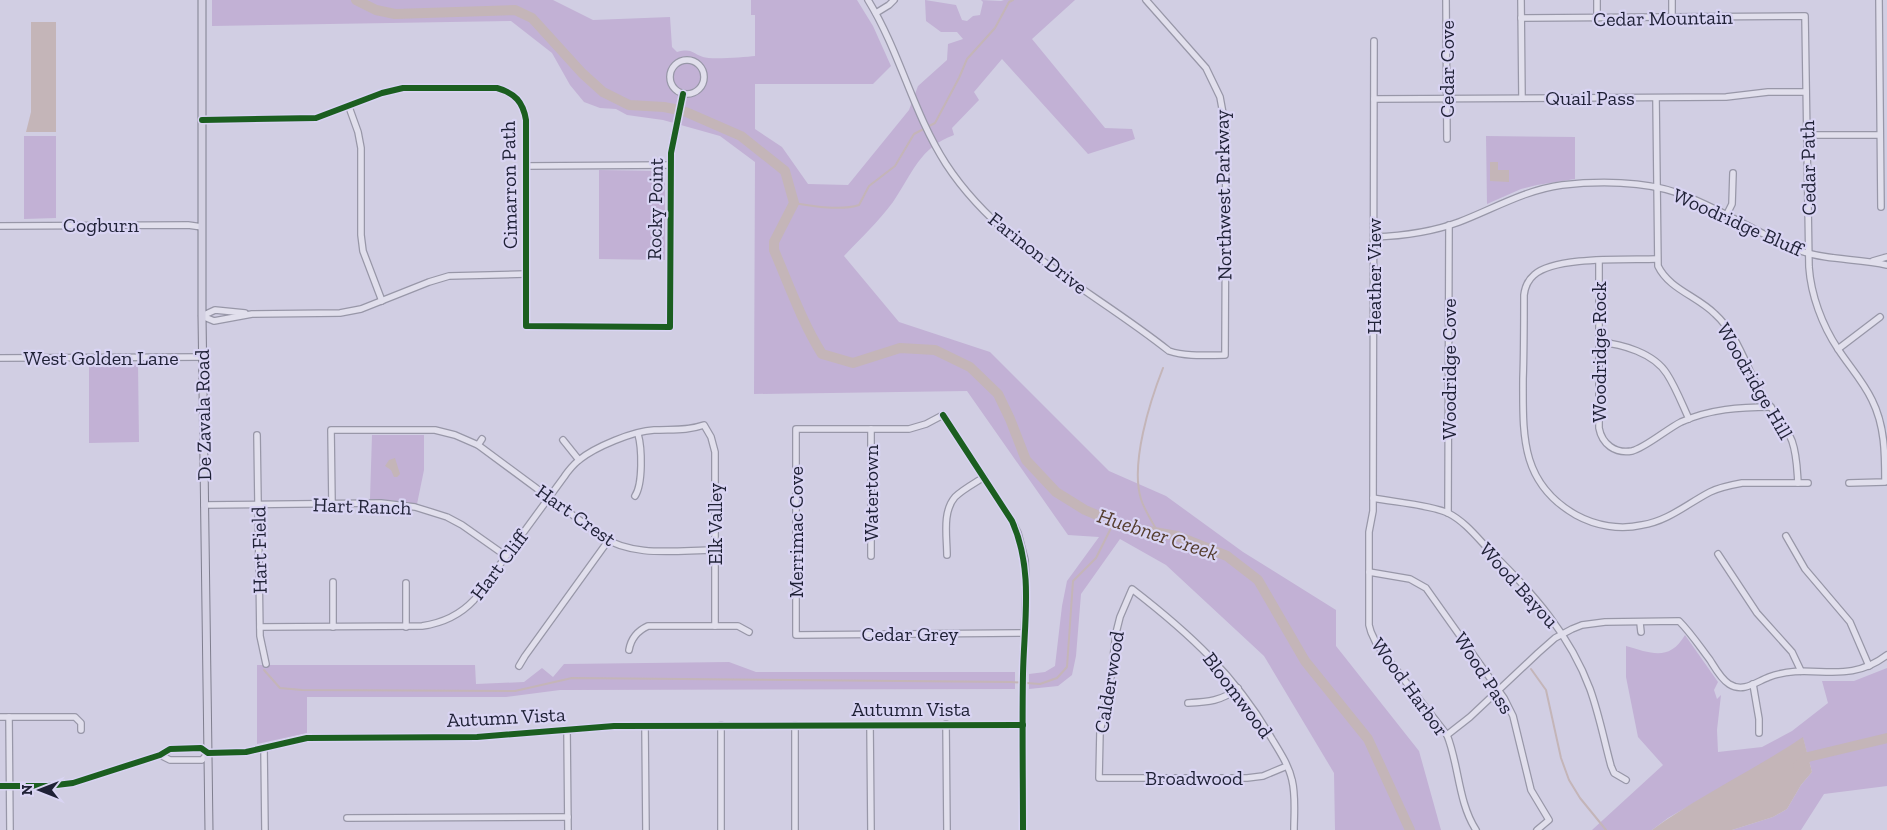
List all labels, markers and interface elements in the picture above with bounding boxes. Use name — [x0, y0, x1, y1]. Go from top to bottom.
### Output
street label: Cedar Mountain — [1593, 5, 1734, 31]
street label: Cedar Cove — [1435, 20, 1459, 118]
street label: Quail Pass — [1545, 86, 1635, 110]
street label: Northwest Parkway — [1209, 109, 1236, 281]
street label: Cedar Path — [1795, 119, 1821, 216]
street label: Cimarron Path — [496, 120, 522, 249]
street label: Rocky Point — [642, 157, 668, 260]
street label: Woodridge Bluff — [1669, 183, 1808, 262]
street label: Farinon Drive — [984, 207, 1092, 299]
street label: Cogburn — [63, 213, 139, 237]
street label: Heather View — [1362, 217, 1386, 334]
street label: Woodridge Rock — [1587, 281, 1611, 423]
street label: Woodridge Cove — [1437, 298, 1461, 440]
street label: Woodridge Hill — [1712, 318, 1798, 444]
street label: West Golden Lane — [23, 346, 179, 370]
street label: De Zavala Road — [190, 349, 216, 481]
street label: Watertown — [859, 444, 883, 541]
street label: Merrimac Cove — [784, 466, 808, 598]
street label: Hart Crest — [532, 479, 621, 551]
street label: Elk Valley — [703, 482, 727, 565]
street label: Hart Ranch — [312, 492, 413, 520]
water label: Huebner Creek — [1094, 503, 1222, 565]
street label: Hart Field — [246, 506, 272, 594]
street label: Hart Cliff — [465, 524, 534, 605]
street label: Wood Bayou — [1474, 537, 1564, 633]
street label: Cedar Grey — [861, 622, 959, 646]
street label: Wood Pass — [1449, 628, 1519, 718]
street label: Calderwood — [1089, 629, 1129, 735]
street label: Wood Harbor — [1366, 633, 1454, 741]
street label: Bloomwood — [1198, 647, 1278, 743]
street label: Autumn Vista — [851, 697, 971, 721]
street label: Autumn Vista — [446, 702, 566, 732]
north arrow — [15, 765, 65, 815]
street label: Broadwood — [1145, 766, 1243, 790]
text: N — [19, 784, 36, 795]

